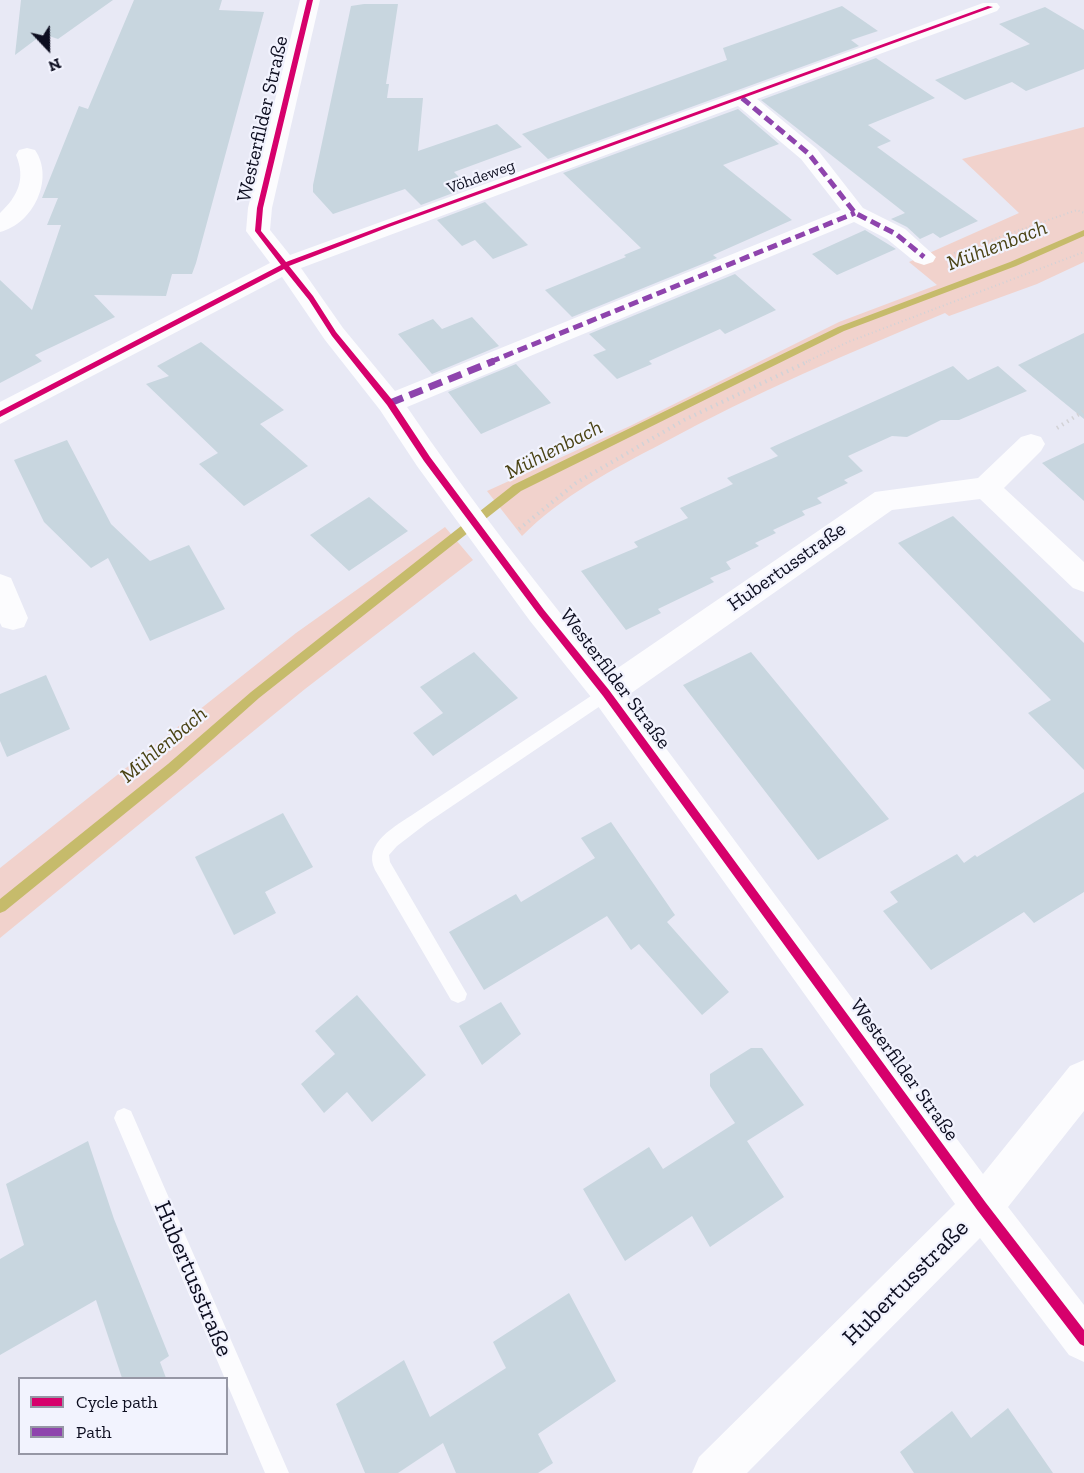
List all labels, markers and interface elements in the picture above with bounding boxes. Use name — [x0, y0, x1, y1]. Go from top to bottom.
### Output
north arrow — [18, 18, 78, 78]
street label: Westerfilder Straße — [232, 34, 294, 204]
text: N — [46, 54, 64, 76]
street label: Vöhdeweg — [444, 156, 518, 198]
water label: Mühlenbach — [943, 215, 1051, 277]
water label: Mühlenbach — [501, 415, 607, 485]
street label: Hubertusstraße — [723, 517, 851, 617]
street label: Westerfilder Straße — [554, 604, 676, 754]
water label: Mühlenbach — [116, 701, 212, 789]
street label: Westerfilder Straße — [844, 994, 964, 1146]
street label: Hubertusstraße — [147, 1197, 239, 1361]
street label: Hubertusstraße — [837, 1214, 975, 1352]
legend — [18, 1377, 228, 1455]
text: Cycle path — [76, 1391, 158, 1413]
text: Path — [76, 1421, 112, 1443]

